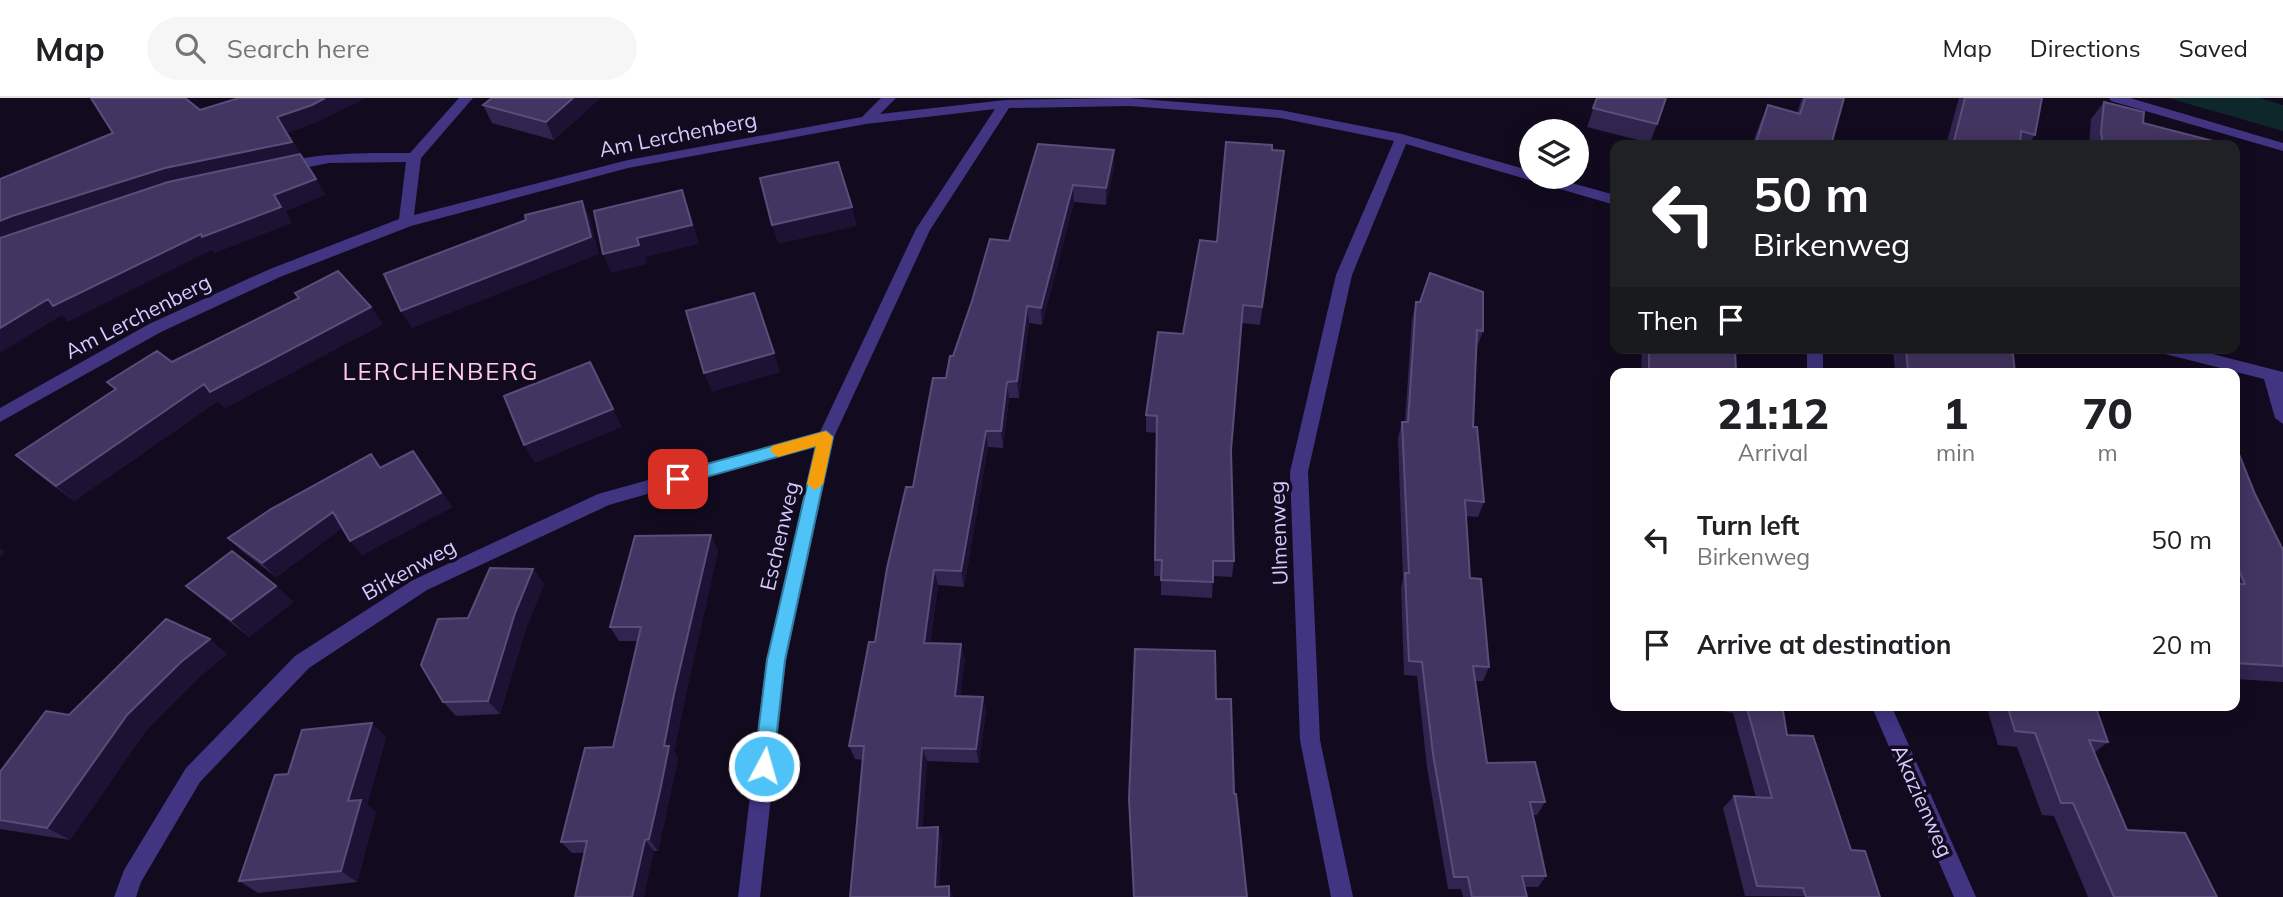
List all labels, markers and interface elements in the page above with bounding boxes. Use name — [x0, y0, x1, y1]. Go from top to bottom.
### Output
search box — [147, 17, 637, 80]
text: Map — [35, 28, 105, 69]
icon: search — [171, 29, 209, 67]
text: Search here — [227, 32, 370, 65]
text: Map — [1942, 33, 1992, 63]
text: Directions — [2030, 33, 2141, 63]
text: Saved — [2179, 33, 2248, 63]
street label: Am Lerchenberg — [597, 106, 759, 162]
map controls — [1519, 119, 1589, 189]
button: layers — [1519, 119, 1589, 189]
text: 50 m — [1753, 163, 1869, 224]
icon: left — [1638, 168, 1729, 259]
text: Birkenweg — [1753, 224, 1910, 264]
street label: Am Lerchenberg — [60, 268, 215, 364]
icon: arrive — [1712, 301, 1750, 339]
text: Then — [1638, 304, 1698, 337]
district label: LERCHENBERG — [343, 356, 539, 386]
text: 21:12 — [1717, 387, 1829, 440]
text: 1 — [1943, 387, 1968, 440]
text: 70 — [2082, 387, 2133, 440]
text: Arrival — [1738, 438, 1808, 467]
text: min — [1936, 438, 1975, 467]
text: m — [2098, 438, 2118, 467]
pin — [648, 449, 708, 509]
icon: arrive — [659, 460, 697, 498]
street label: Eschenweg — [754, 479, 804, 593]
street label: Ulmenweg — [1263, 480, 1293, 586]
text: Turn left — [1697, 509, 1799, 542]
icon: left — [1638, 521, 1676, 559]
text: 50 m — [2151, 523, 2212, 556]
street label: Birkenweg — [357, 533, 460, 606]
text: Birkenweg — [1697, 542, 1810, 571]
icon: arrive — [1638, 626, 1676, 664]
text: Arrive at destination — [1697, 628, 1952, 661]
text: 20 m — [2151, 628, 2212, 661]
position arrow — [727, 729, 801, 803]
street label: Akazienweg — [1887, 740, 1959, 861]

